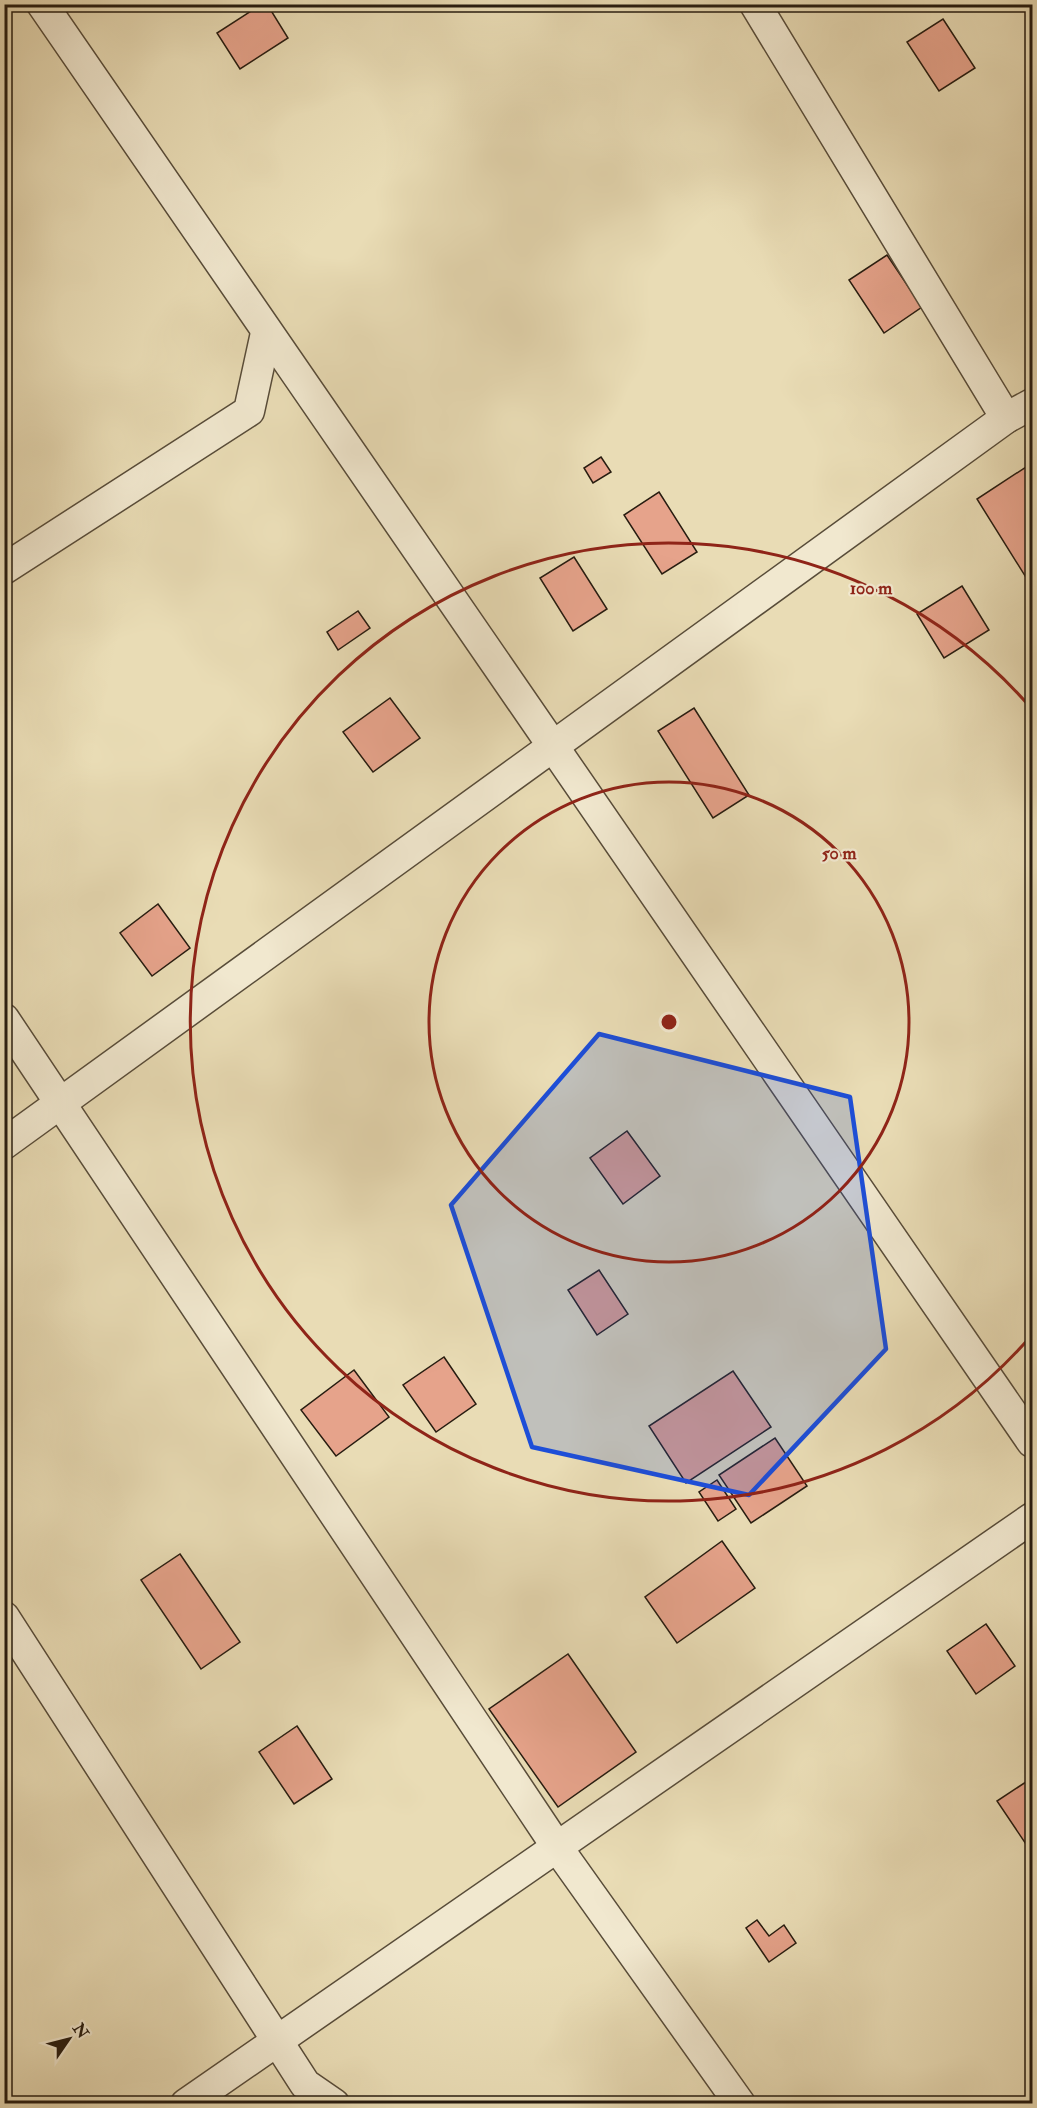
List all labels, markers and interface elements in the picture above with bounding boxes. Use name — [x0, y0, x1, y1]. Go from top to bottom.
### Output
text: 100 m — [850, 577, 893, 600]
text: 50 m — [822, 842, 857, 865]
centre of rings — [659, 1012, 679, 1032]
north arrow — [39, 2009, 99, 2069]
text: N — [68, 2019, 93, 2043]

